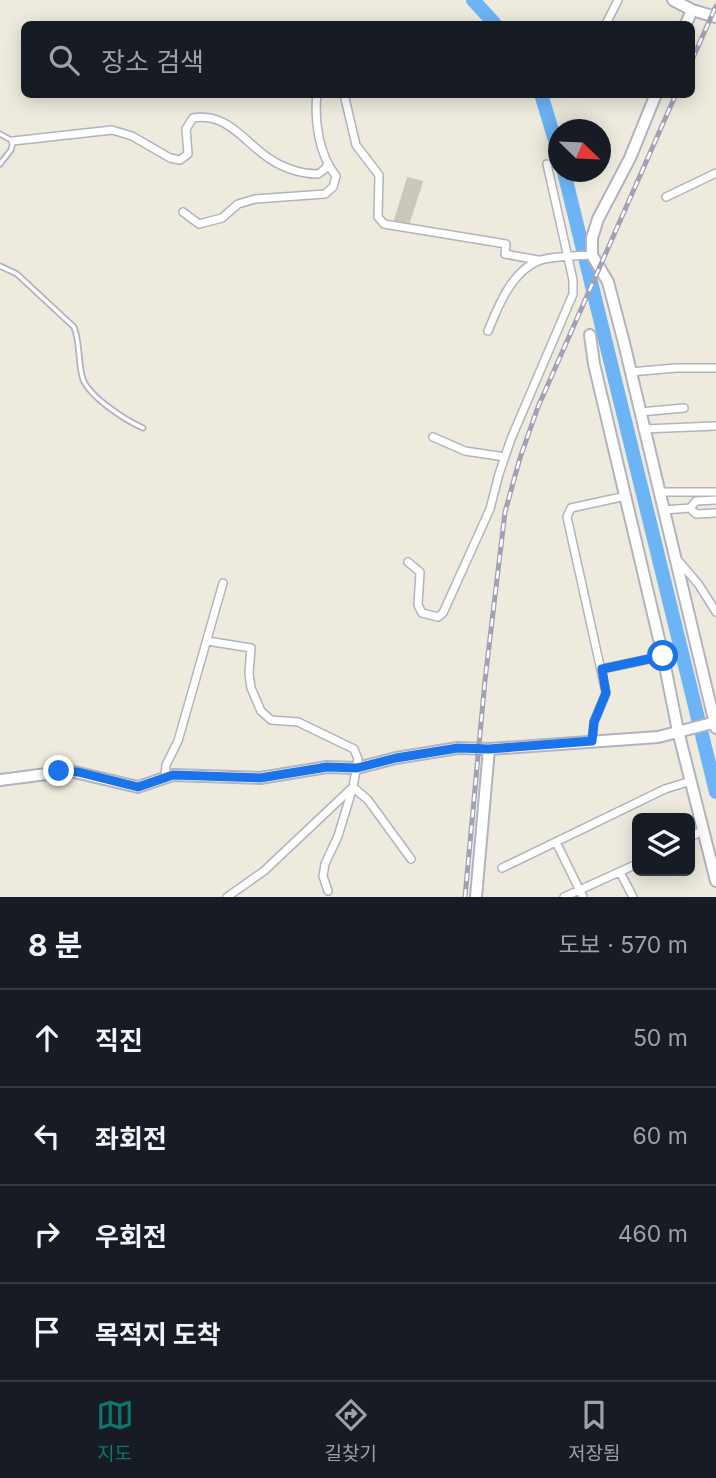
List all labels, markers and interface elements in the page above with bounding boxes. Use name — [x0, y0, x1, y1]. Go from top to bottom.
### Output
search box — [21, 21, 695, 98]
icon: search — [45, 41, 83, 79]
text: 장소 검색 — [101, 46, 204, 77]
north arrow — [548, 119, 611, 182]
route start — [647, 640, 678, 671]
route end — [43, 755, 74, 786]
map controls — [632, 813, 695, 876]
button: layers — [632, 813, 695, 876]
text: 8 분 — [28, 927, 82, 963]
text: 도보 · 570 m — [558, 931, 688, 959]
icon: ahead — [28, 1019, 66, 1057]
text: 50 m — [633, 1024, 688, 1052]
text: 직진 — [95, 1025, 143, 1056]
icon: left — [28, 1117, 66, 1155]
text: 60 m — [633, 1122, 688, 1150]
text: 좌회전 — [95, 1123, 167, 1154]
icon: right — [28, 1215, 66, 1253]
text: 460 m — [618, 1220, 688, 1248]
text: 우회전 — [95, 1221, 167, 1252]
icon: arrive — [28, 1313, 66, 1351]
text: 목적지 도착 — [95, 1319, 221, 1350]
tab: 지도 — [96, 1396, 134, 1465]
tab: 길찾기 — [325, 1396, 377, 1465]
tab: 저장됨 — [568, 1396, 620, 1465]

